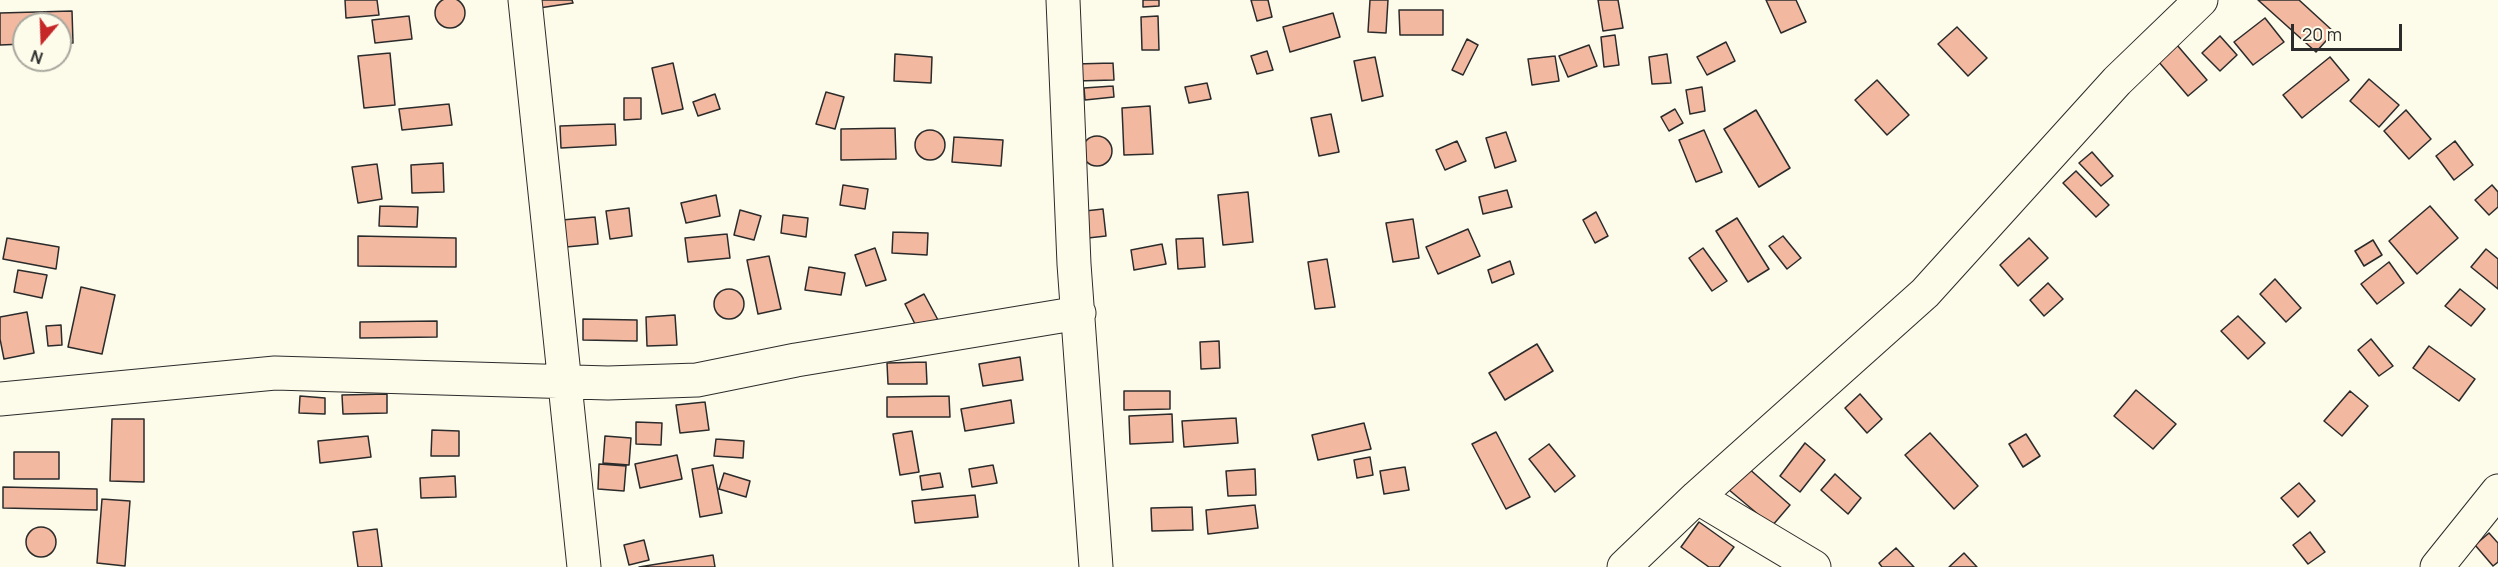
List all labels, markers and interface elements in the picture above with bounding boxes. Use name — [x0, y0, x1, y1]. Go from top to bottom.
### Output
north arrow — [12, 12, 72, 72]
scale bar — [2294, 12, 2405, 50]
text: 20 m — [2302, 22, 2342, 46]
text: N — [28, 45, 46, 69]

